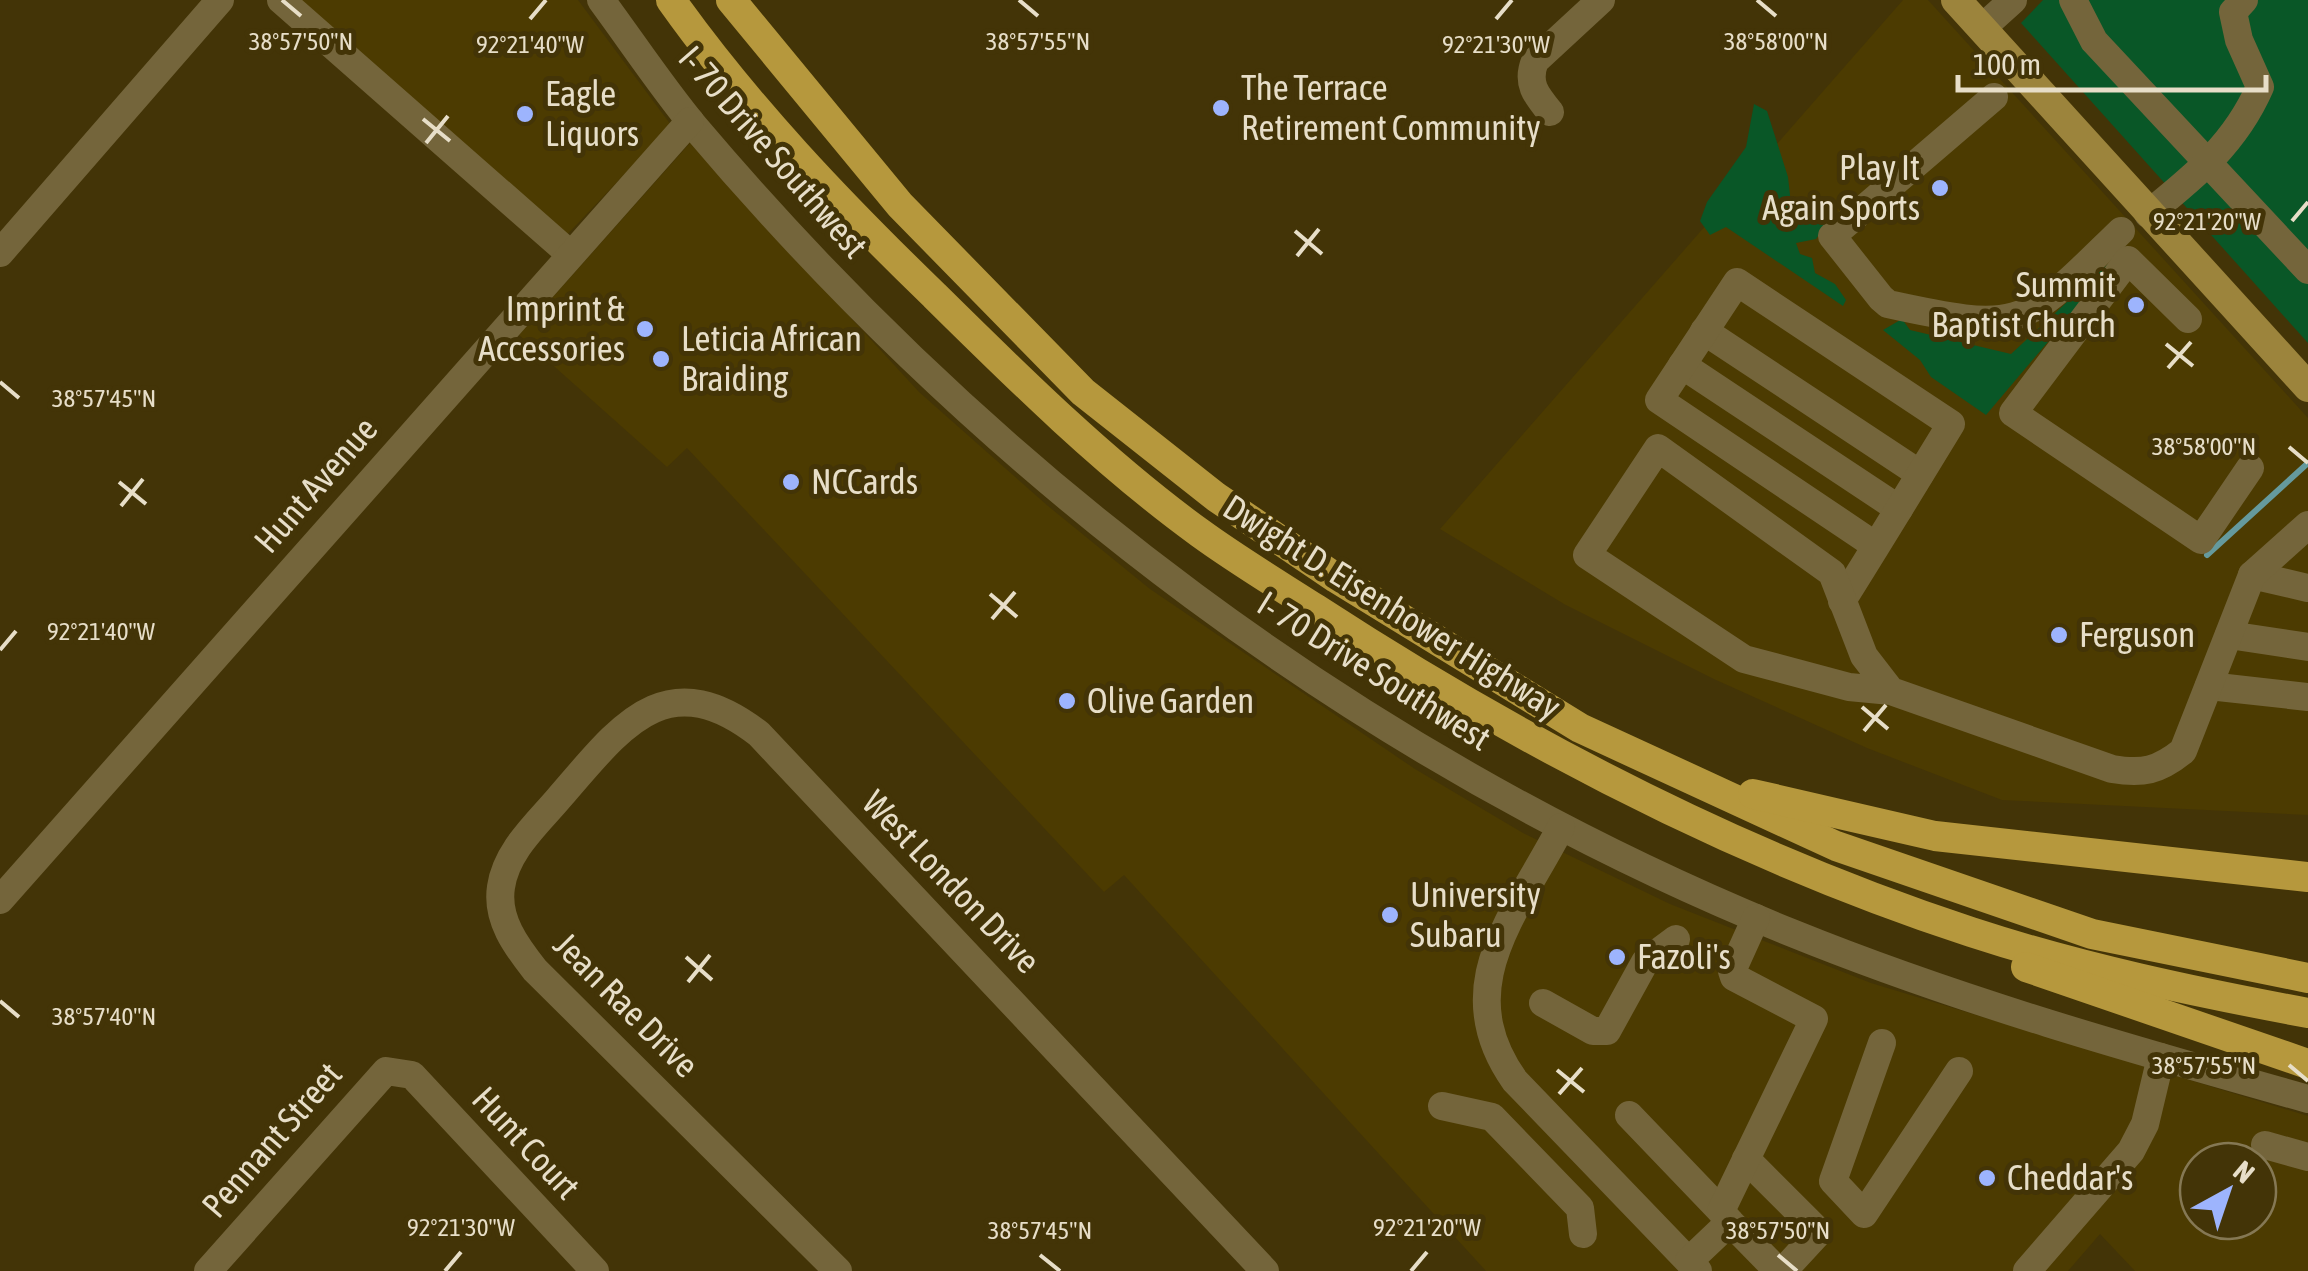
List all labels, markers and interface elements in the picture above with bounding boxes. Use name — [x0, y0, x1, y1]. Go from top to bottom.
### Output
text: 38°57'50"N — [249, 27, 353, 55]
text: 38°57'55"N — [986, 27, 1090, 55]
text: 38°58'00"N — [1724, 27, 1828, 55]
text: 92°21'40"W — [476, 30, 585, 58]
text: 92°21'30"W — [1442, 30, 1551, 58]
scale bar — [1958, 30, 2266, 92]
street label: I- 70 Drive Southwest — [671, 38, 876, 265]
text: 100 m — [1973, 47, 2041, 81]
place label: The Terrace Retirement Community — [1241, 67, 1541, 147]
place label: Eagle Liquors — [545, 73, 639, 153]
marker: The Terrace Retirement Community — [1210, 97, 1232, 119]
marker: Eagle Liquors — [514, 103, 536, 125]
place label: Play It Again Sports — [1762, 147, 1920, 227]
marker: Play It Again Sports — [1929, 177, 1951, 199]
text: 92°21'20"W — [2153, 207, 2262, 235]
place label: Summit Baptist Church — [1931, 264, 2116, 344]
place label: Imprint & Accessories — [478, 288, 625, 368]
marker: Summit Baptist Church — [2125, 294, 2147, 316]
marker: Imprint & Accessories — [634, 318, 656, 340]
place label: Leticia African Braiding — [681, 318, 862, 398]
marker: Leticia African Braiding — [650, 348, 672, 370]
text: 38°57'45"N — [52, 384, 156, 412]
street label: Hunt Avenue — [246, 409, 385, 560]
text: 38°58'00"N — [2152, 432, 2256, 460]
place label: NCCards — [811, 461, 918, 501]
marker: NCCards — [780, 471, 802, 493]
street label: Dwight D. Eisenhower Highway — [1217, 486, 1568, 726]
street label: I- 70 Drive Southwest — [1251, 582, 1498, 758]
place label: Ferguson — [2079, 614, 2195, 654]
text: 92°21'40"W — [47, 617, 156, 645]
marker: Ferguson — [2048, 624, 2070, 646]
place label: Olive Garden — [1087, 680, 1254, 720]
marker: Olive Garden — [1056, 690, 1078, 712]
street label: West London Drive — [855, 782, 1048, 981]
place label: University Subaru — [1410, 874, 1541, 954]
marker: University Subaru — [1379, 904, 1401, 926]
street label: Jean Rae Drive — [546, 924, 707, 1085]
place label: Fazoli's — [1637, 936, 1731, 976]
marker: Fazoli's — [1606, 946, 1628, 968]
text: 38°57'40"N — [52, 1002, 156, 1030]
text: 38°57'55"N — [2152, 1051, 2256, 1079]
street label: Pennant Street — [193, 1054, 349, 1225]
street label: Hunt Court — [465, 1078, 589, 1207]
north arrow — [2178, 1141, 2278, 1241]
text: N — [2227, 1154, 2261, 1189]
place label: Cheddar's — [2007, 1157, 2133, 1197]
marker: Cheddar's — [1976, 1167, 1998, 1189]
text: 92°21'30"W — [407, 1213, 516, 1241]
text: 92°21'20"W — [1373, 1213, 1482, 1241]
text: 38°57'45"N — [988, 1216, 1092, 1244]
text: 38°57'50"N — [1726, 1216, 1830, 1244]

